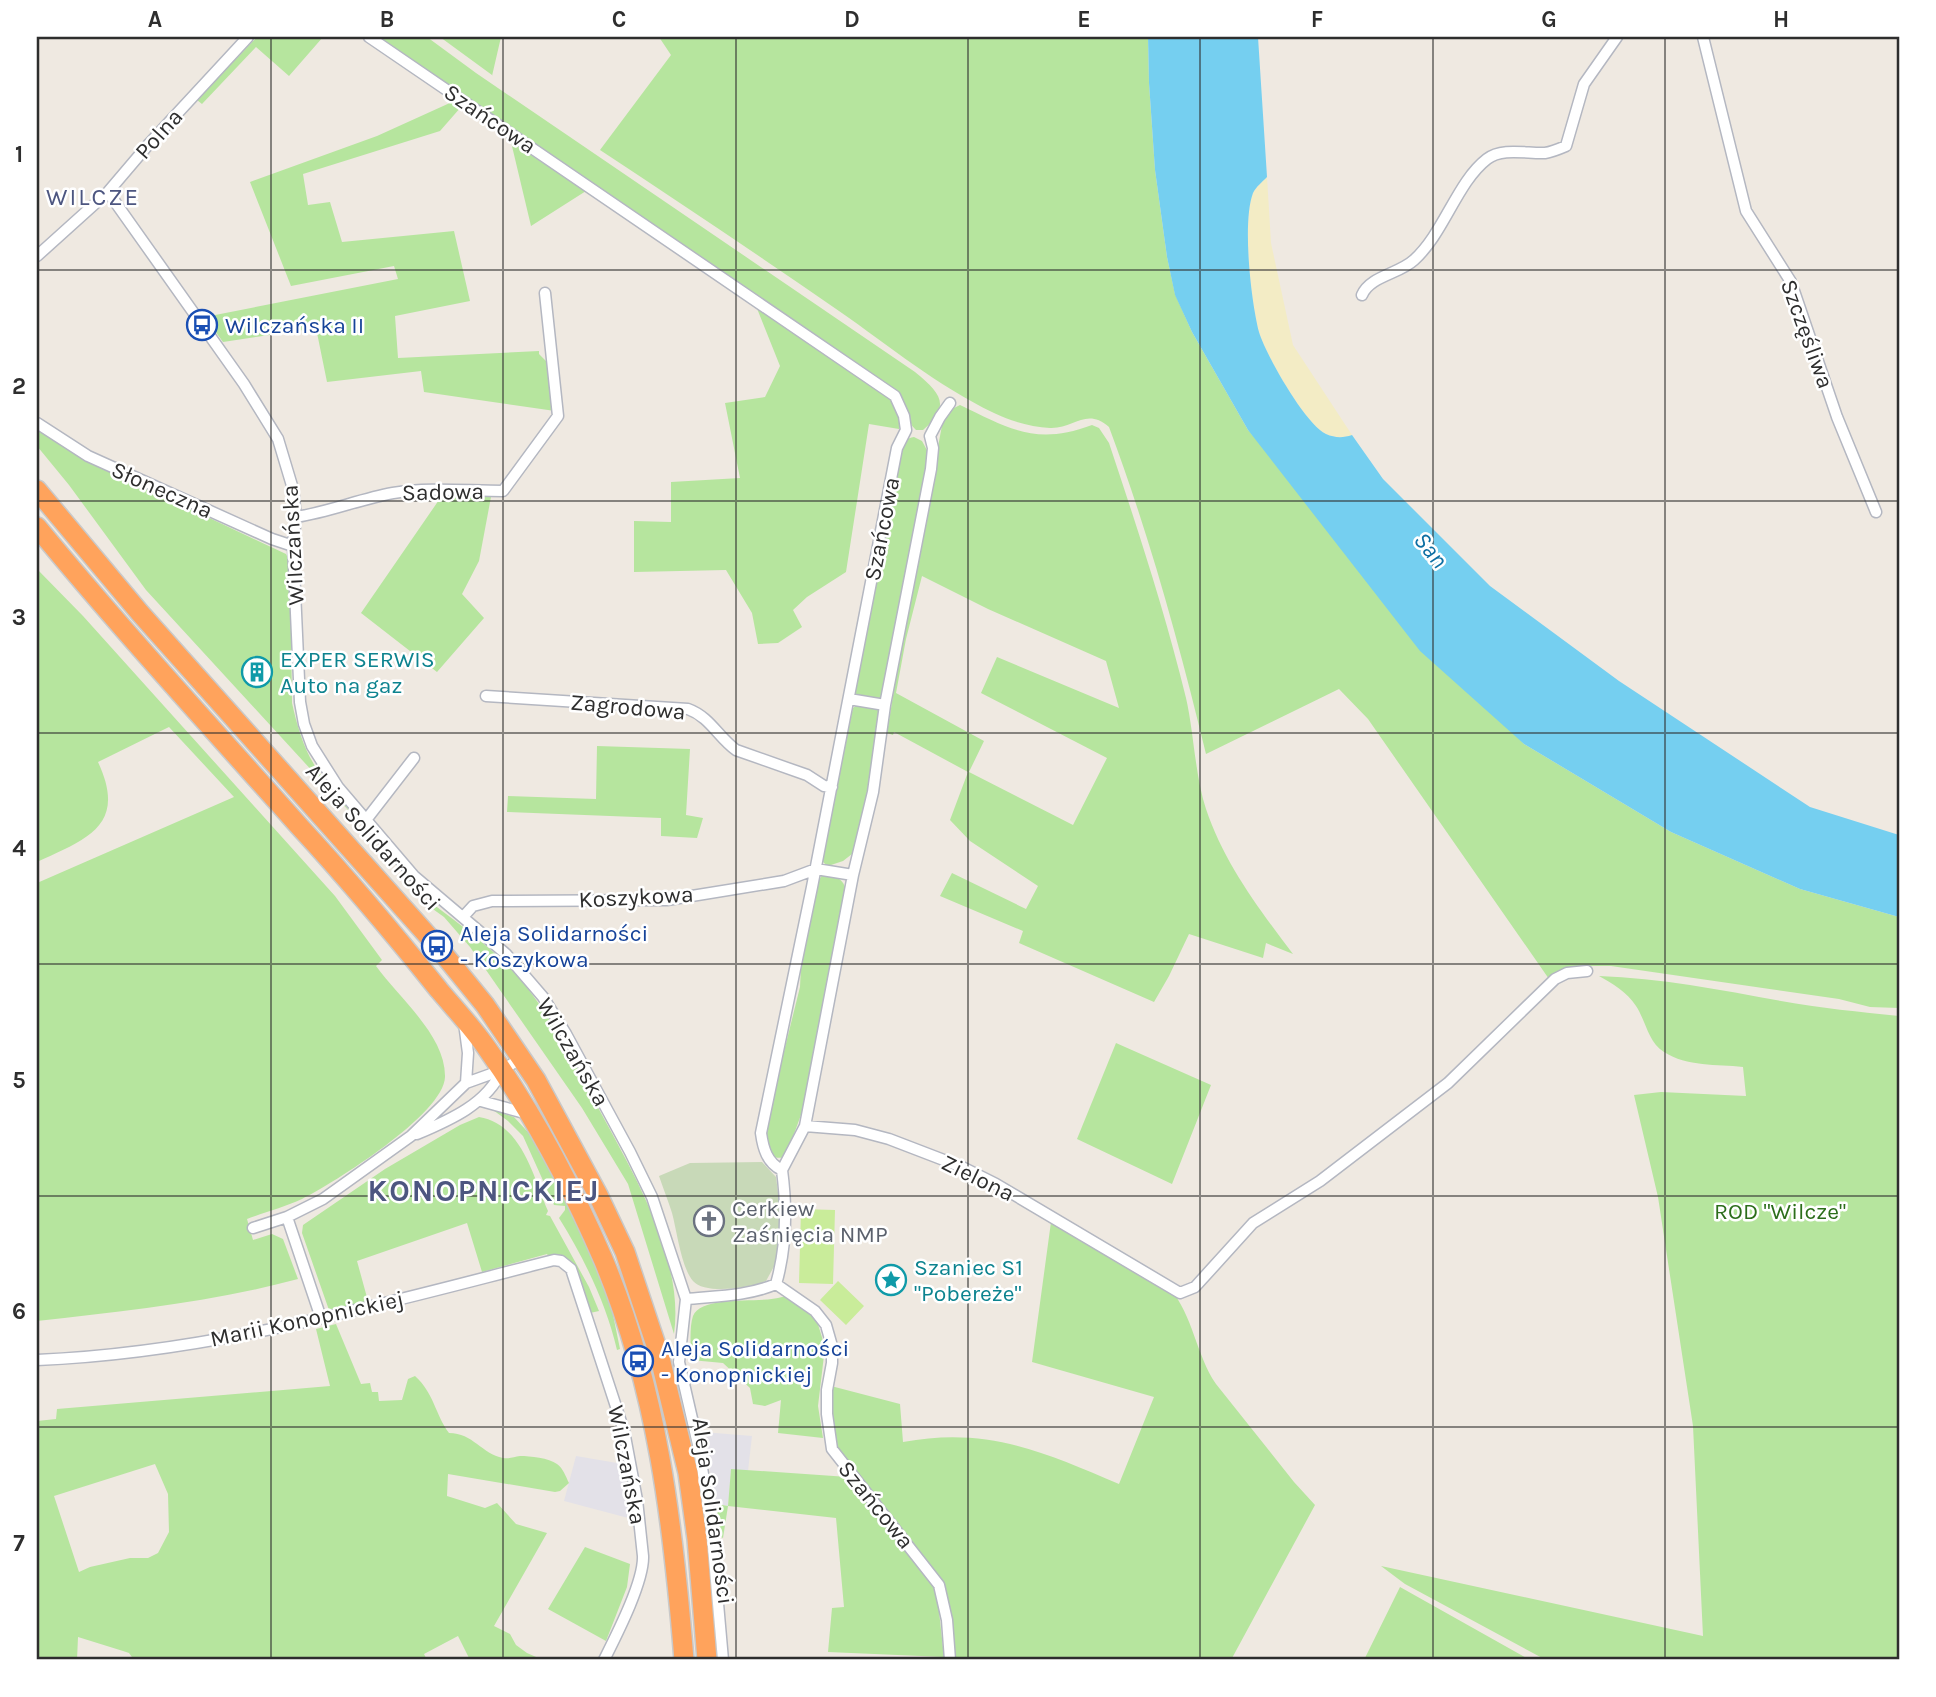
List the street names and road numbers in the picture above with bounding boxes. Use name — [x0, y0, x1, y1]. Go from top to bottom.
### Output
street label: Szańcowa — [439, 78, 541, 160]
street label: Polna — [129, 103, 189, 165]
street label: Szczęśliwa — [1775, 276, 1839, 392]
street label: Słoneczna — [107, 456, 217, 524]
street label: Szańcowa — [859, 475, 905, 583]
street label: Sadowa — [402, 478, 484, 506]
street label: WiIczańska — [276, 484, 310, 606]
street label: Zagrodowa — [569, 689, 687, 725]
street label: Aleja Solidarności — [300, 758, 446, 916]
street label: Koszykowa — [578, 881, 694, 913]
street label: WiIczańska — [531, 993, 615, 1111]
street label: Zielona — [937, 1149, 1019, 1207]
street label: Marii Konopnickiej — [208, 1285, 406, 1353]
street label: Wilczańska — [602, 1403, 652, 1527]
street label: Aleja Solidarności — [687, 1416, 739, 1606]
street label: Szańcowa — [832, 1456, 920, 1554]

